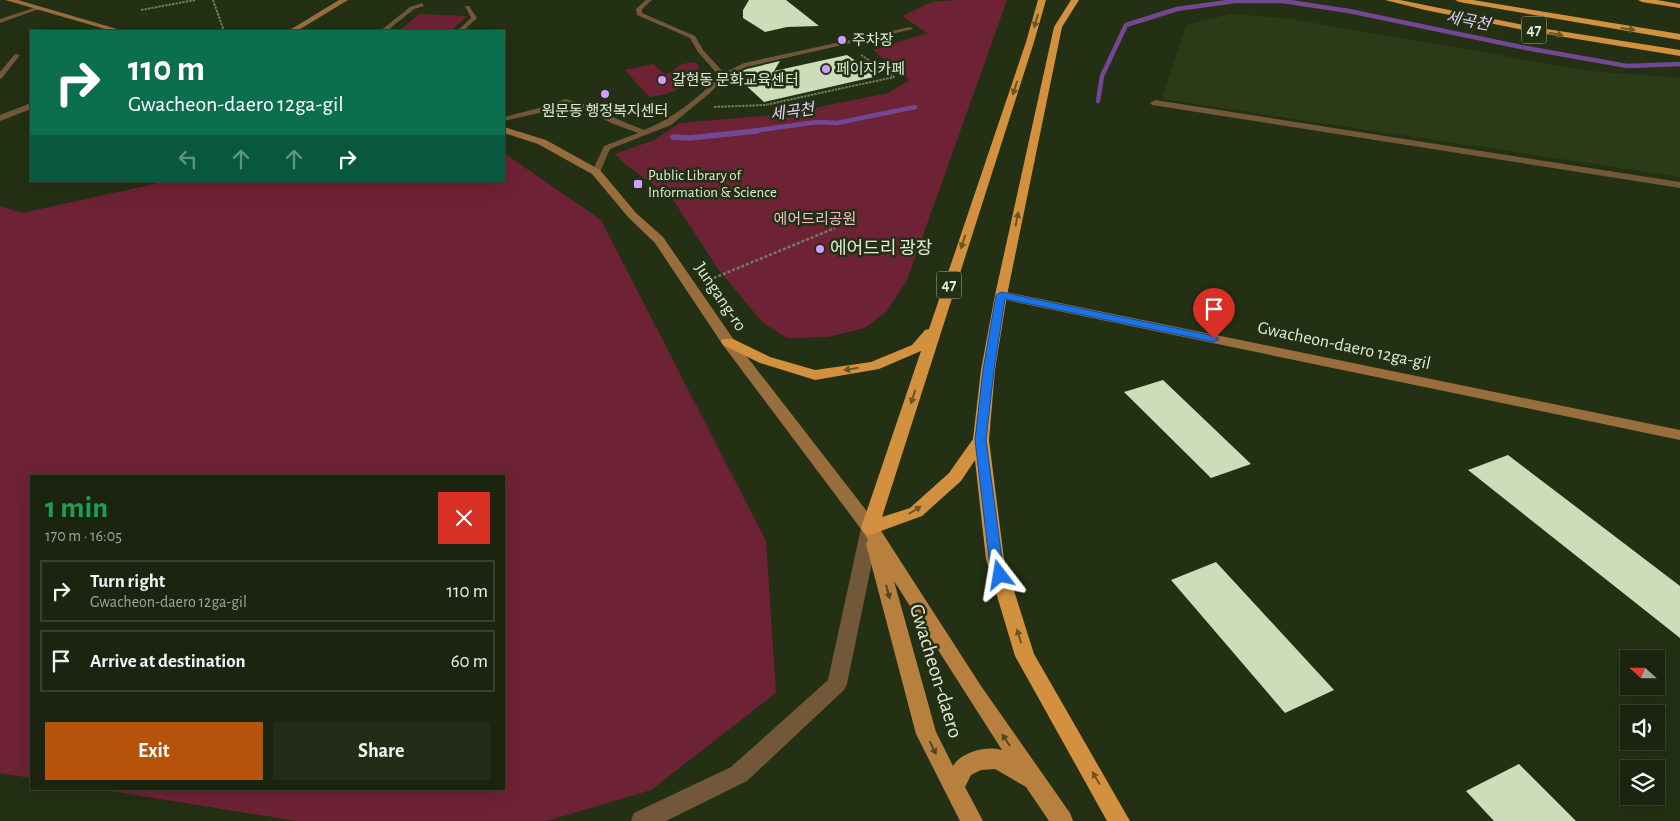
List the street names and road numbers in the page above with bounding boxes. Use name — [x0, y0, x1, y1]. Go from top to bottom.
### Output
road number: 47 — [1522, 16, 1546, 44]
street label: Jungang-ro — [691, 259, 750, 335]
road number: 47 — [936, 272, 962, 298]
street label: Gwacheon-daero 12ga-gil — [1256, 319, 1432, 373]
street label: Gwacheon-daero — [906, 601, 966, 741]

